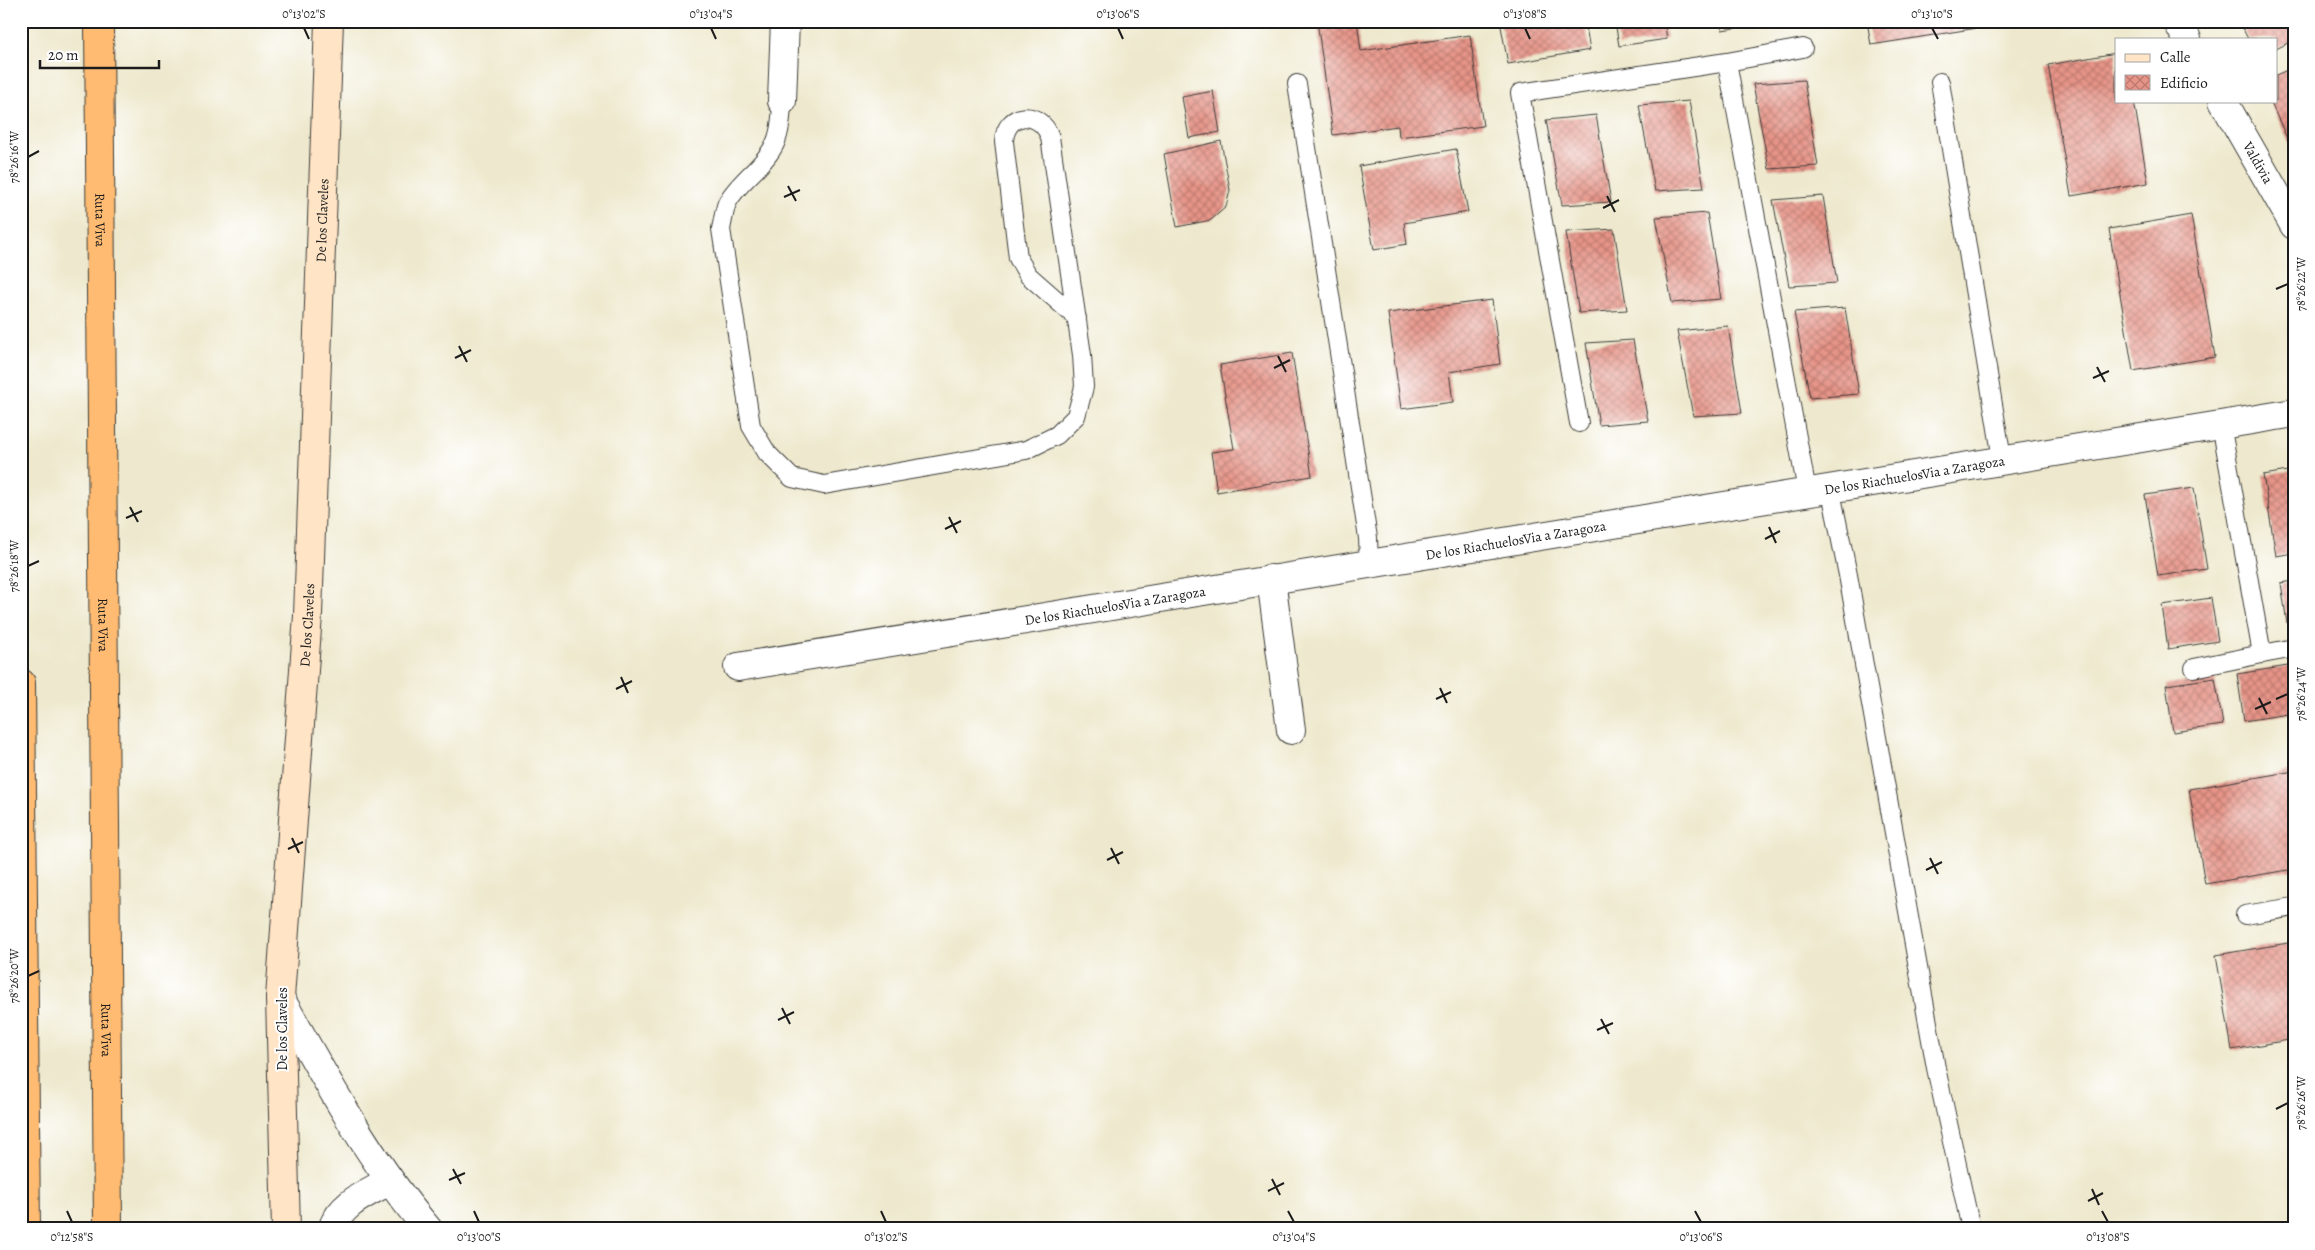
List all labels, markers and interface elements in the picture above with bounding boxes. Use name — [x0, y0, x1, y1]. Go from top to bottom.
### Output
text: 0°13'02"S — [282, 6, 326, 22]
text: 0°13'04"S — [690, 6, 733, 22]
text: 0°13'06"S — [1096, 6, 1140, 22]
text: 0°13'08"S — [1503, 6, 1547, 22]
text: 0°13'10"S — [1911, 6, 1953, 22]
scale bar — [40, 38, 159, 70]
legend — [2115, 38, 2278, 102]
text: 20 m — [48, 45, 79, 65]
text: Calle — [2160, 47, 2191, 67]
text: Edificio — [2160, 73, 2208, 93]
text: 78°26'16"W — [6, 130, 22, 183]
street label: Valdivia — [2238, 137, 2278, 188]
street label: De los Claveles — [311, 178, 333, 263]
street label: Ruta Viva — [91, 193, 110, 248]
text: 78°26'22"W — [2293, 256, 2309, 311]
street label: De los RiachuelosVia a Zaragoza — [1823, 451, 2007, 499]
street label: De los RiachuelosVia a Zaragoza — [1424, 516, 1608, 564]
text: 78°26'18"W — [6, 539, 22, 592]
street label: De los RiachuelosVia a Zaragoza — [1023, 581, 1207, 630]
street label: De los Claveles — [295, 583, 319, 668]
street label: Ruta Viva — [94, 598, 113, 653]
text: 78°26'24"W — [2293, 666, 2309, 721]
text: 78°26'20"W — [6, 948, 22, 1003]
street label: De los Claveles — [273, 987, 292, 1071]
street label: Ruta Viva — [97, 1003, 116, 1058]
text: 78°26'26"W — [2293, 1075, 2309, 1130]
text: 0°12'58"S — [51, 1229, 93, 1245]
text: 0°13'00"S — [457, 1229, 501, 1245]
text: 0°13'02"S — [864, 1229, 908, 1245]
text: 0°13'04"S — [1273, 1229, 1316, 1245]
text: 0°13'06"S — [1679, 1229, 1723, 1245]
text: 0°13'08"S — [2086, 1229, 2130, 1245]

